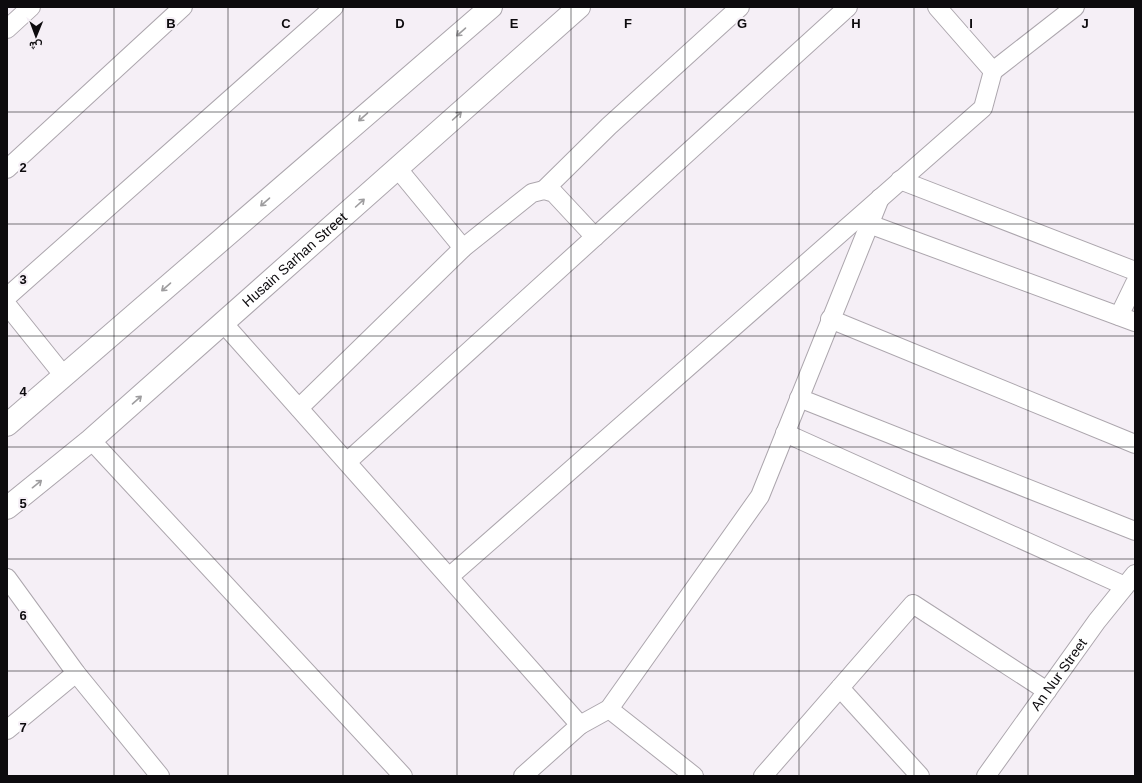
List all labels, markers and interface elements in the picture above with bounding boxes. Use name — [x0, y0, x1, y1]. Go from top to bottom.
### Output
north arrow — [16, 16, 56, 56]
text: B — [166, 16, 176, 31]
text: C — [281, 16, 291, 31]
text: D — [395, 16, 405, 31]
text: E — [510, 16, 519, 31]
text: F — [624, 16, 632, 31]
text: G — [737, 16, 747, 31]
text: H — [851, 16, 861, 31]
text: I — [969, 16, 973, 31]
text: J — [1081, 16, 1089, 31]
one-way arrow — [456, 28, 467, 37]
text: ش — [29, 39, 43, 52]
one-way arrow — [452, 111, 462, 121]
one-way arrow — [358, 113, 368, 122]
text: 2 — [19, 160, 27, 175]
one-way arrow — [259, 198, 270, 207]
one-way arrow — [355, 198, 365, 207]
street label: Husain Sarhan Street — [239, 209, 350, 310]
text: 3 — [19, 272, 27, 287]
one-way arrow — [161, 283, 171, 292]
text: 4 — [19, 384, 27, 399]
one-way arrow — [132, 396, 142, 405]
one-way arrow — [32, 479, 43, 488]
text: 5 — [19, 496, 27, 511]
text: 6 — [19, 608, 27, 623]
street label: An Nur Street — [1028, 635, 1090, 714]
text: 7 — [19, 720, 27, 735]

